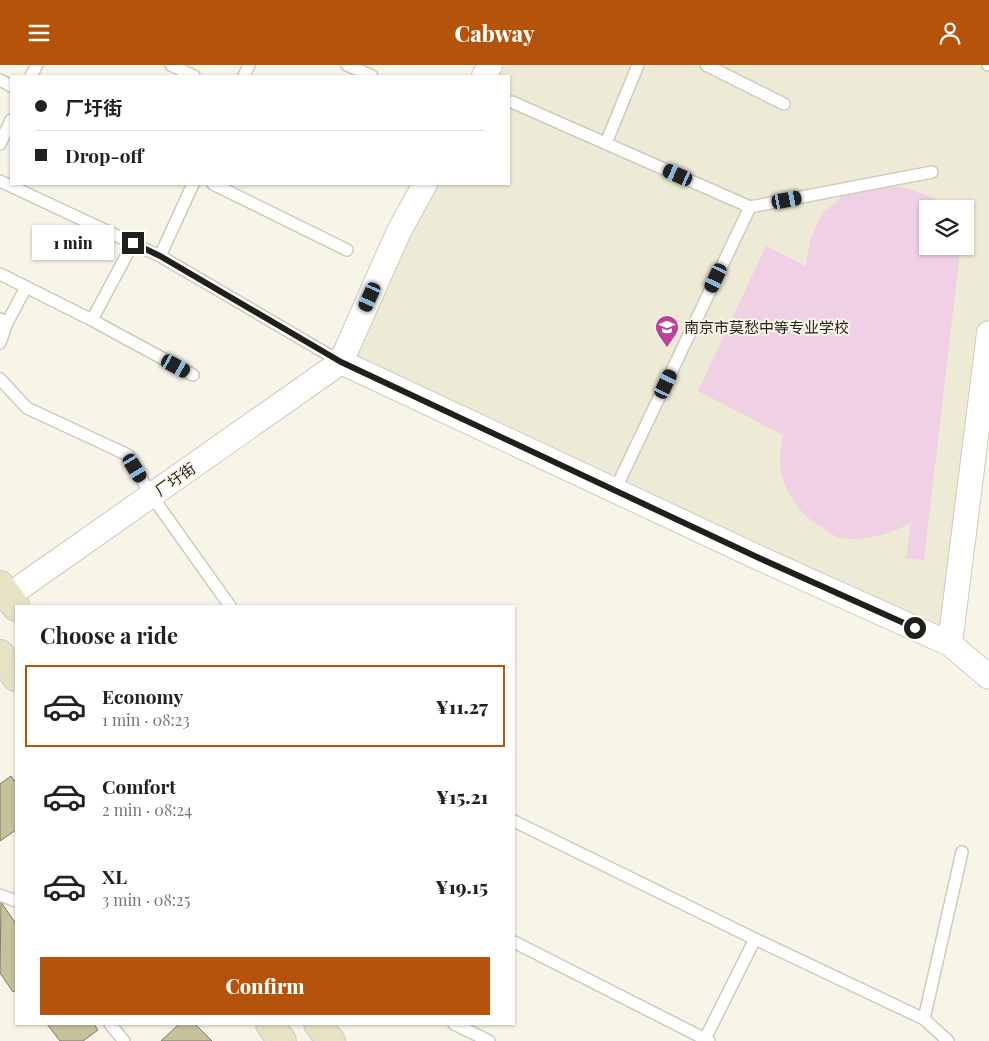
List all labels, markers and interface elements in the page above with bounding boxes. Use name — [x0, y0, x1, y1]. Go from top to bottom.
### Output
text: Cabway — [455, 18, 534, 48]
icon: menu — [25, 19, 53, 47]
icon: person — [936, 19, 964, 47]
text: 厂圩街 — [65, 94, 122, 120]
text: Drop-off — [65, 142, 143, 168]
car — [661, 162, 694, 188]
car — [770, 190, 803, 210]
map controls — [919, 200, 974, 255]
button: layers — [919, 200, 974, 255]
callout: 1 min — [33, 225, 116, 261]
text: 1 min — [53, 232, 93, 253]
route end — [122, 232, 144, 254]
car — [702, 261, 729, 295]
car — [357, 280, 382, 314]
school or university icon: 南京市莫愁中等专业学校 — [654, 314, 680, 348]
place label: 南京市莫愁中等专业学校 — [684, 317, 849, 337]
car — [159, 352, 192, 380]
car — [652, 367, 679, 401]
car — [120, 451, 149, 485]
street label: 厂圩街 — [151, 458, 199, 500]
route start — [904, 617, 926, 639]
text: Choose a ride — [40, 620, 178, 650]
text: Economy — [102, 683, 183, 709]
icon: car — [42, 684, 87, 729]
text: ¥11.27 — [436, 693, 488, 719]
text: 1 min · 08:23 — [102, 709, 190, 730]
text: Comfort — [102, 773, 176, 799]
icon: car — [42, 774, 87, 819]
text: ¥15.21 — [436, 783, 488, 809]
text: 2 min · 08:24 — [102, 799, 192, 820]
text: XL — [102, 863, 127, 889]
icon: car — [42, 864, 87, 909]
text: ¥19.15 — [435, 873, 488, 899]
text: 3 min · 08:25 — [102, 889, 190, 910]
button: Confirm — [40, 957, 490, 1015]

